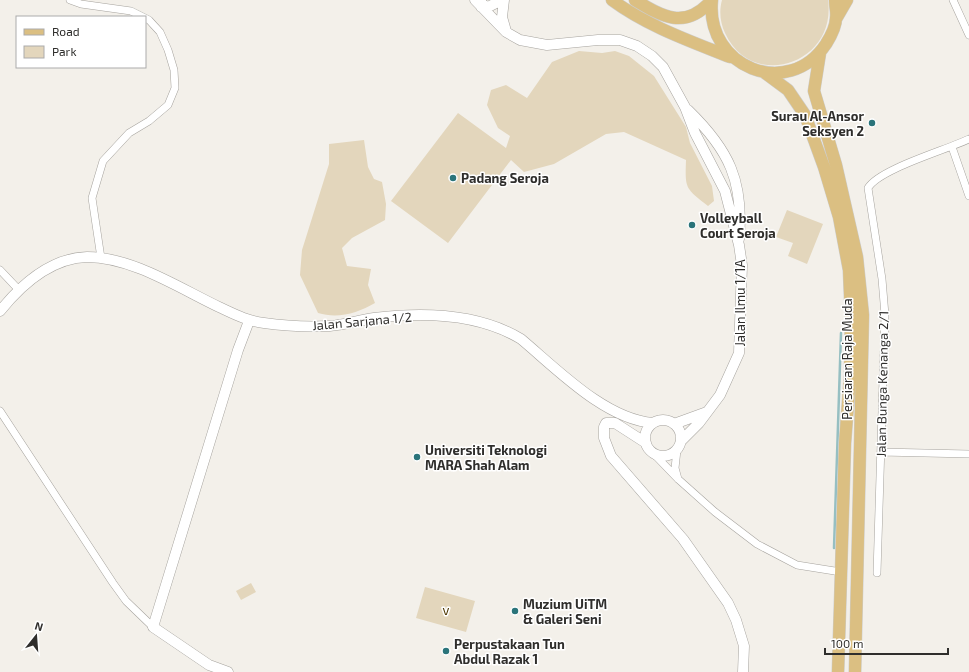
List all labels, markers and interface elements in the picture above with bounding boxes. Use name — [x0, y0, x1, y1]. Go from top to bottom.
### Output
legend — [16, 16, 146, 68]
text: Road — [52, 24, 80, 38]
text: Park — [52, 44, 77, 58]
place label: Surau Al-Ansor Seksyen 2 — [771, 108, 864, 139]
marker: Surau Al-Ansor Seksyen 2 — [867, 118, 877, 128]
place label: Padang Seroja — [461, 170, 549, 186]
marker: Padang Seroja — [448, 173, 458, 183]
place label: Volleyball Court Seroja — [700, 210, 776, 241]
marker: Volleyball Court Seroja — [687, 220, 697, 230]
street label: Jalan Ilmu 1/1A — [732, 259, 748, 347]
street label: Persiaran Raja Muda — [839, 298, 855, 420]
street label: Jalan Sarjana 1/2 — [312, 309, 412, 333]
street label: Jalan Bunga Kenanga 2/1 — [873, 311, 891, 457]
place label: Universiti Teknologi MARA Shah Alam — [425, 442, 547, 473]
marker: Universiti Teknologi MARA Shah Alam — [412, 452, 422, 462]
place label: Muzium UiTM & Galeri Seni — [523, 596, 607, 627]
park label: v — [443, 602, 450, 618]
marker: Muzium UiTM & Galeri Seni — [510, 606, 520, 616]
north arrow — [16, 616, 56, 656]
text: N — [33, 619, 45, 633]
scale bar — [825, 630, 948, 656]
place label: Perpustakaan Tun Abdul Razak 1 — [454, 636, 565, 667]
text: 100 m — [831, 636, 863, 650]
marker: Perpustakaan Tun Abdul Razak 1 — [441, 646, 451, 656]

